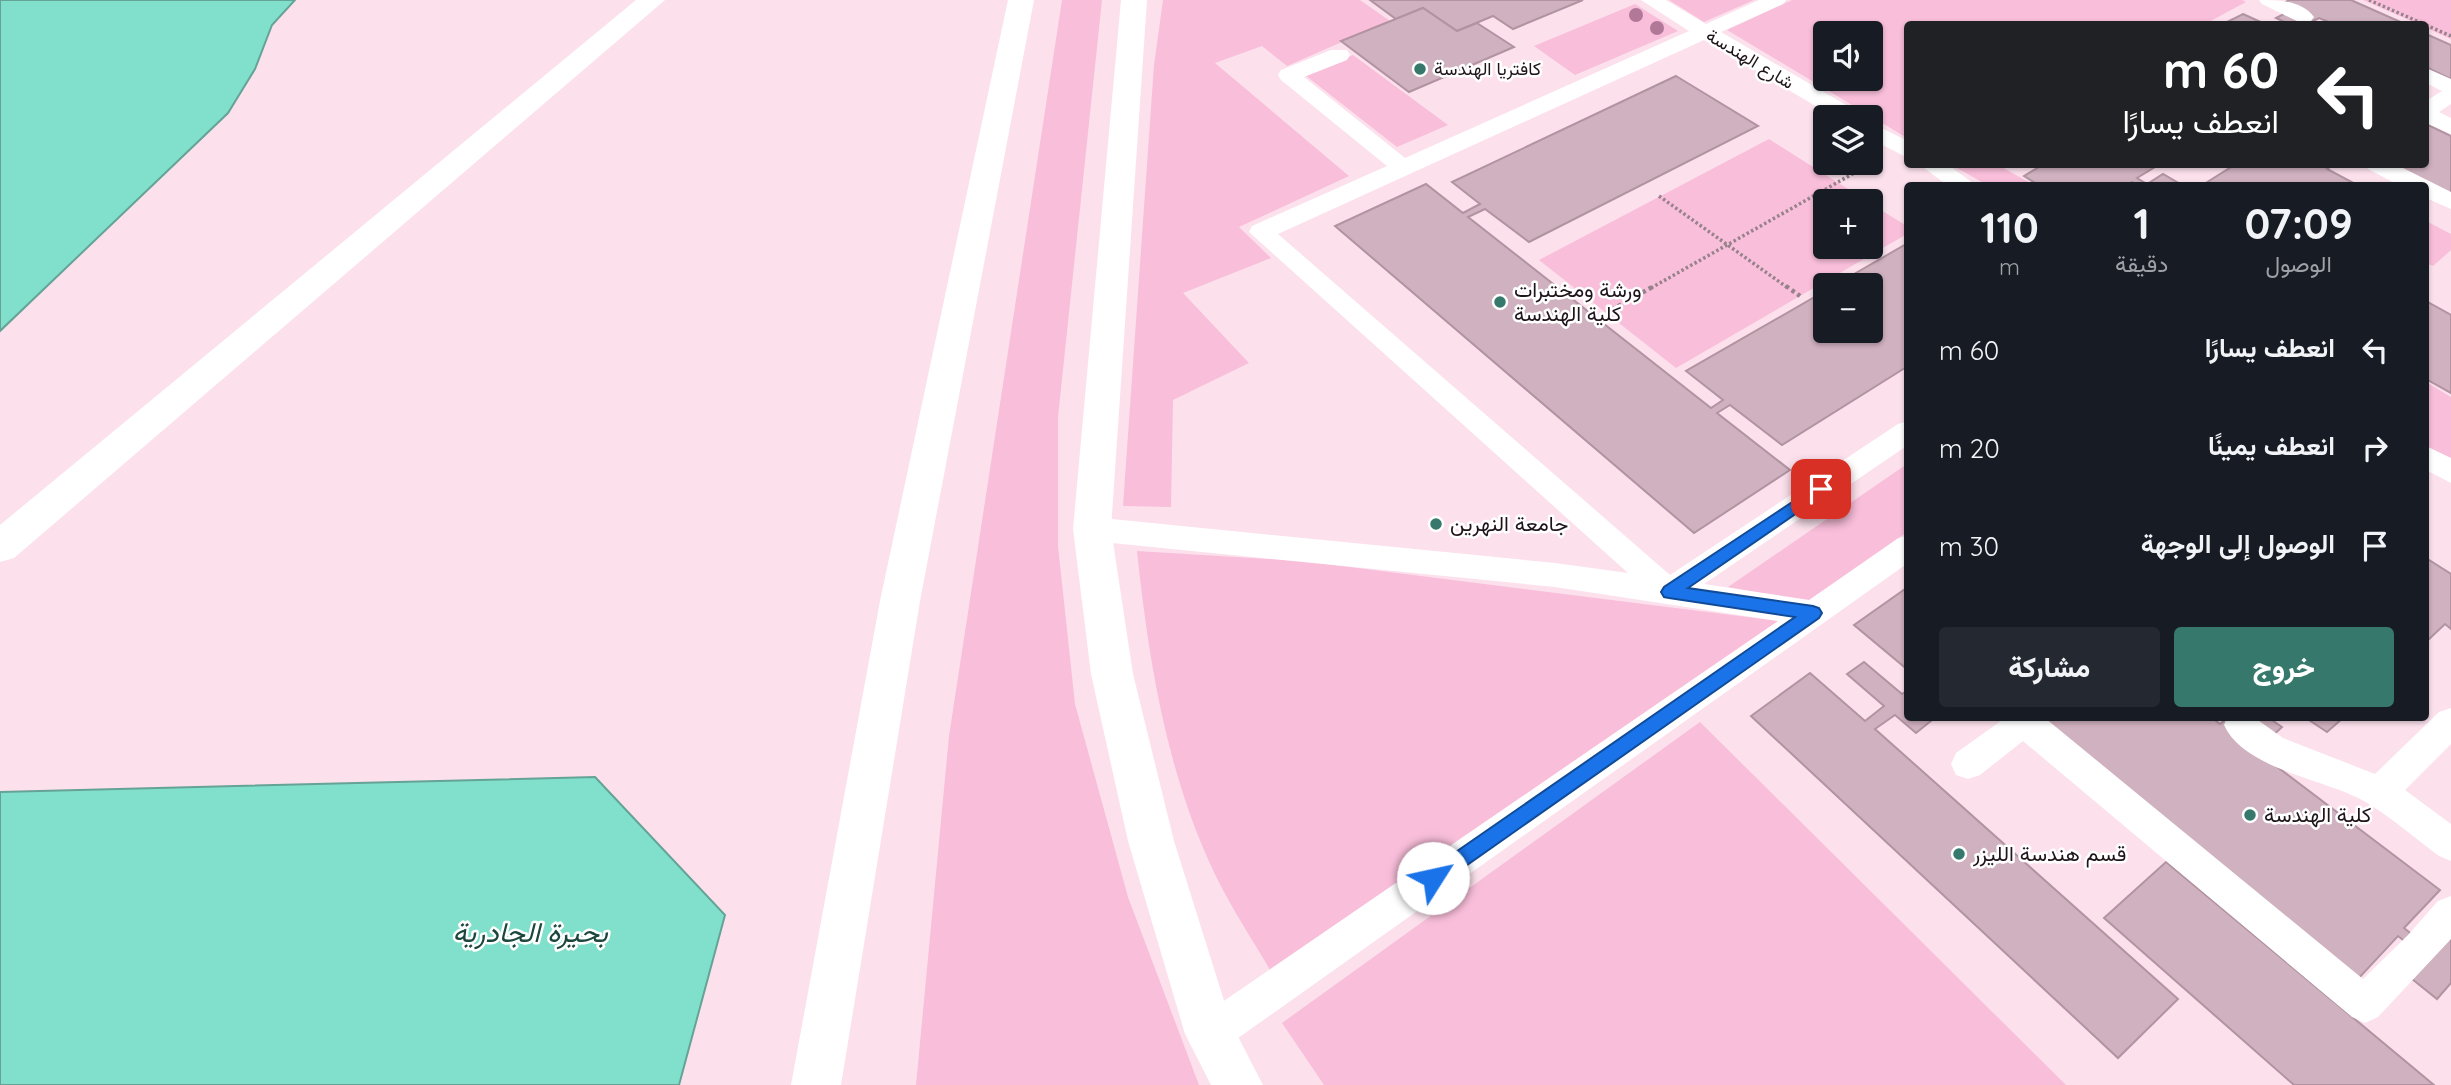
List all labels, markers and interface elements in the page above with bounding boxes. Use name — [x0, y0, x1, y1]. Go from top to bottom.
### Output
map controls — [1813, 21, 1883, 343]
button: sound — [1813, 21, 1883, 91]
street label: شارع الهندسة — [1702, 23, 1798, 95]
text: 60 m — [2163, 39, 2279, 100]
icon: left — [2303, 49, 2394, 140]
place label: كافتريا الهندسة — [1434, 57, 1541, 80]
marker: كافتريا الهندسة — [1412, 61, 1428, 77]
text: انعطف يسارًا — [2123, 101, 2279, 141]
button: layers — [1813, 105, 1883, 175]
button: + — [1813, 189, 1883, 259]
text: 1 — [2133, 197, 2150, 250]
text: 07:09 — [2244, 197, 2353, 250]
text: 110 — [1980, 201, 2039, 254]
text: دقيقة — [2115, 249, 2168, 278]
text: الوصول — [2265, 249, 2332, 278]
text: m — [1999, 252, 2020, 281]
button: − — [1813, 273, 1883, 343]
place label: ورشة ومختبرات كلية الهندسة — [1514, 276, 1642, 327]
marker: ورشة ومختبرات كلية الهندسة — [1492, 294, 1508, 310]
text: انعطف يسارًا — [2205, 331, 2335, 364]
icon: left — [2356, 331, 2394, 369]
text: 60 m — [1939, 334, 1999, 367]
text: انعطف يمينًا — [2208, 429, 2335, 462]
icon: right — [2356, 429, 2394, 467]
text: 20 m — [1939, 432, 2000, 465]
pin — [1791, 459, 1851, 519]
icon: arrive — [1802, 470, 1840, 508]
place label: جامعة النهرين — [1450, 510, 1568, 537]
marker: جامعة النهرين — [1428, 516, 1444, 532]
text: الوصول إلى الوجهة — [2141, 527, 2335, 560]
icon: arrive — [2356, 527, 2394, 565]
text: 30 m — [1939, 530, 1999, 563]
button: مشاركة — [1939, 627, 2160, 707]
button: خروج — [2174, 627, 2394, 707]
place label: كلية الهندسة — [2264, 801, 2371, 828]
marker: كلية الهندسة — [2242, 807, 2258, 823]
place label: قسم هندسة الليزر — [1972, 840, 2126, 868]
position arrow — [1396, 841, 1470, 915]
marker: قسم هندسة الليزر — [1951, 846, 1967, 862]
water label: بحيرة الجادرية — [453, 914, 608, 950]

